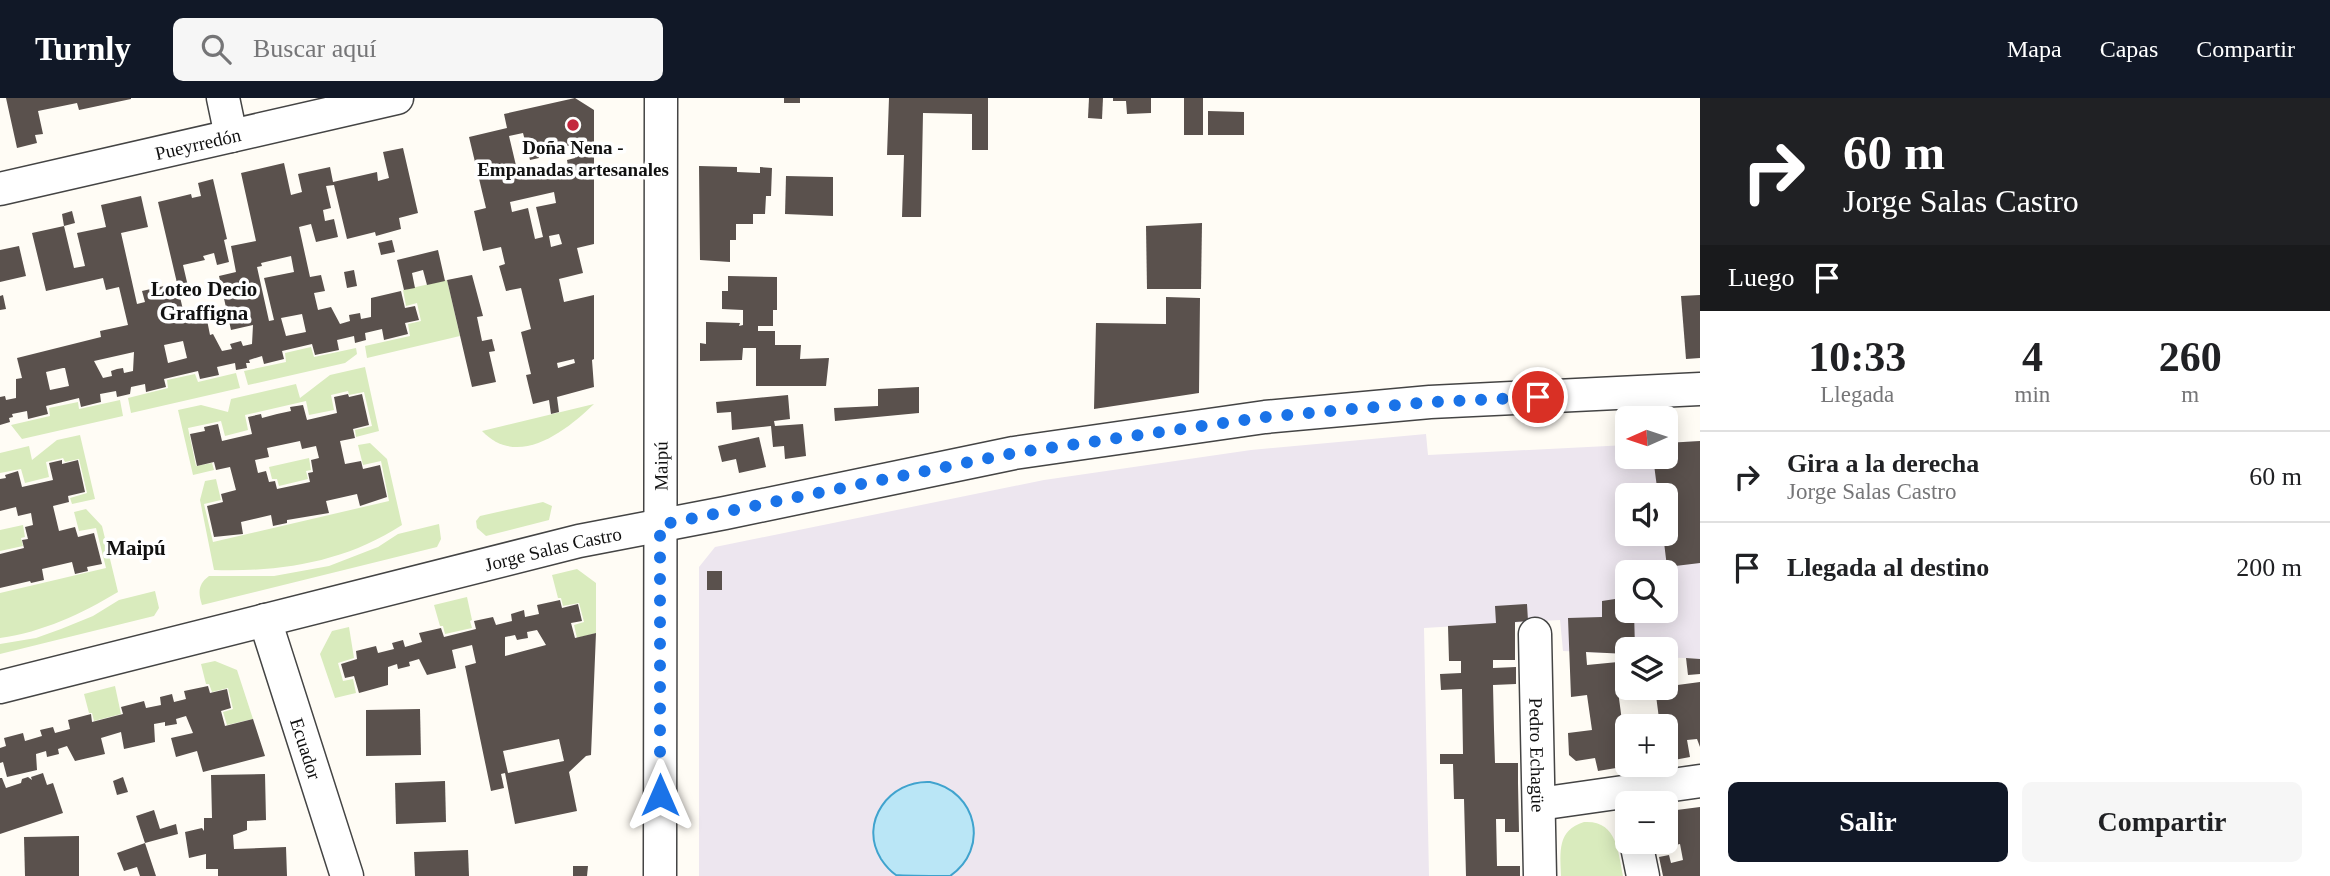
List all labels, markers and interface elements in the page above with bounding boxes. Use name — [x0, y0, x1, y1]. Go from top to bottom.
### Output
search box — [173, 18, 663, 81]
icon: search — [197, 30, 235, 68]
text: Turnly — [35, 31, 131, 67]
text: Buscar aquí — [253, 34, 376, 63]
text: Mapa — [2007, 36, 2062, 62]
text: Capas — [2100, 36, 2158, 62]
text: Compartir — [2196, 36, 2295, 62]
marker: Doña Nena - Empanadas artesanales — [565, 117, 581, 133]
street label: Pueyrredón — [153, 124, 243, 164]
text: 60 m — [1843, 125, 1945, 180]
icon: right — [1728, 126, 1819, 217]
place label: Doña Nena - Empanadas artesanales — [477, 137, 669, 180]
text: Jorge Salas Castro — [1843, 183, 2079, 219]
icon: arrive — [1808, 259, 1846, 297]
text: Luego — [1728, 263, 1794, 292]
district label: Loteo Decio Graffigna — [151, 277, 257, 325]
text: 10:33 — [1808, 334, 1906, 380]
text: 4 — [2022, 334, 2043, 380]
text: 260 — [2159, 334, 2222, 380]
pin — [1508, 367, 1568, 427]
icon: arrive — [1519, 378, 1557, 416]
text: Llegada — [1820, 382, 1894, 407]
text: min — [2015, 382, 2050, 407]
text: m — [2181, 382, 2199, 407]
north arrow — [1615, 406, 1678, 469]
map controls — [1615, 406, 1678, 854]
street label: Maipú — [650, 441, 671, 491]
text: Gira a la derecha — [1787, 449, 1979, 478]
icon: right — [1728, 458, 1766, 496]
text: 60 m — [2249, 462, 2302, 491]
text: Jorge Salas Castro — [1787, 479, 1957, 504]
button: sound — [1615, 483, 1678, 546]
street label: Jorge Salas Castro — [482, 523, 623, 575]
district label: Maipú — [106, 536, 166, 560]
icon: arrive — [1728, 549, 1766, 587]
text: Llegada al destino — [1787, 553, 1989, 582]
text: 200 m — [2236, 553, 2302, 582]
button: search — [1615, 560, 1678, 623]
button: layers — [1615, 637, 1678, 700]
street label: Pedro Echagüe — [1526, 698, 1549, 812]
button: + — [1615, 714, 1678, 777]
street label: Ecuador — [287, 715, 326, 783]
position arrow — [623, 758, 697, 832]
button: Salir — [1728, 782, 2008, 862]
button: Compartir — [2022, 782, 2302, 862]
button: − — [1615, 791, 1678, 854]

